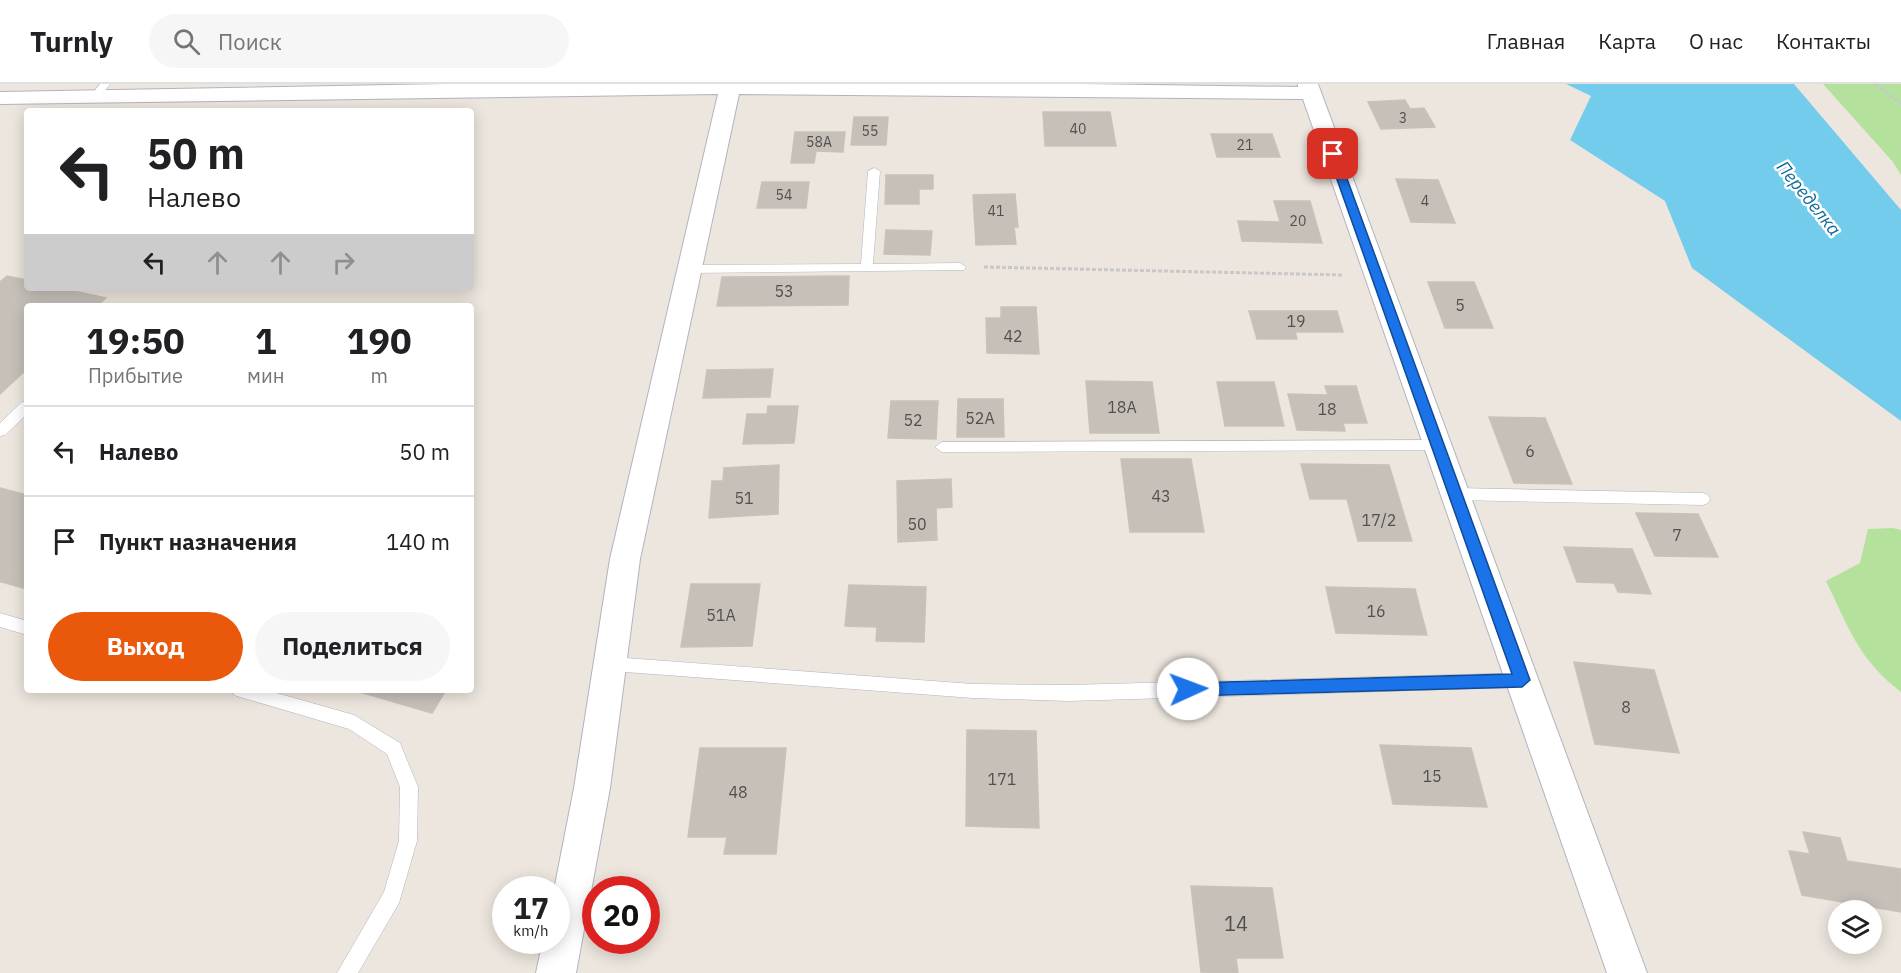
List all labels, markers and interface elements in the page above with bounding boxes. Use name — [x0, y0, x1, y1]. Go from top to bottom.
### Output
search box — [149, 14, 569, 68]
text: Turnly — [30, 23, 113, 60]
icon: search — [170, 25, 203, 58]
text: Поиск — [218, 27, 282, 56]
text: Главная — [1487, 27, 1565, 55]
text: Карта — [1598, 27, 1656, 55]
text: О нас — [1689, 27, 1743, 55]
text: Контакты — [1776, 27, 1871, 55]
house number: 3 — [1399, 109, 1407, 127]
house number: 40 — [1070, 120, 1086, 138]
house number: 55 — [862, 122, 878, 140]
text: 50 m — [147, 126, 245, 181]
pin — [1307, 128, 1358, 179]
icon: left — [48, 132, 126, 210]
house number: 58А — [806, 133, 832, 151]
house number: 21 — [1237, 136, 1253, 154]
icon: arrive — [1316, 137, 1349, 170]
water label: Переделка — [1772, 156, 1846, 240]
text: Налево — [147, 179, 241, 214]
house number: 54 — [776, 186, 792, 204]
house number: 4 — [1421, 192, 1429, 210]
house number: 41 — [988, 202, 1004, 220]
house number: 20 — [1290, 212, 1306, 230]
icon: left — [138, 246, 171, 279]
icon: ahead — [201, 246, 234, 279]
icon: ahead — [264, 246, 297, 279]
icon: right — [327, 246, 360, 279]
house number: 53 — [774, 281, 794, 301]
house number: 5 — [1455, 295, 1465, 315]
house number: 19 — [1286, 311, 1306, 331]
text: 19:50 — [86, 317, 185, 364]
text: 1 — [255, 317, 277, 364]
text: 190 — [347, 317, 412, 364]
house number: 42 — [1003, 326, 1023, 346]
text: Прибытие — [88, 362, 183, 389]
text: мин — [247, 362, 284, 389]
text: m — [370, 362, 388, 389]
house number: 18А — [1107, 397, 1137, 417]
house number: 18 — [1317, 399, 1337, 419]
house number: 52А — [965, 408, 995, 428]
house number: 52 — [903, 410, 923, 430]
icon: left — [48, 435, 81, 468]
text: Налево — [99, 437, 178, 466]
text: 50 m — [399, 437, 450, 466]
house number: 6 — [1525, 441, 1535, 461]
house number: 43 — [1151, 486, 1171, 506]
house number: 51 — [734, 488, 754, 508]
house number: 17/2 — [1362, 510, 1396, 530]
house number: 50 — [907, 514, 927, 534]
icon: arrive — [48, 525, 81, 558]
house number: 7 — [1672, 525, 1682, 545]
text: Пункт назначения — [99, 527, 297, 556]
text: 140 m — [386, 527, 450, 556]
house number: 16 — [1366, 601, 1386, 621]
house number: 51А — [706, 605, 736, 625]
button: Выход — [48, 612, 243, 681]
button: Поделиться — [255, 612, 450, 681]
position arrow — [1156, 657, 1220, 721]
house number: 8 — [1621, 697, 1631, 717]
house number: 15 — [1422, 766, 1442, 786]
house number: 171 — [988, 769, 1016, 789]
house number: 48 — [728, 782, 748, 802]
speed limit sign: 20 — [582, 876, 660, 954]
text: 17 — [513, 888, 549, 927]
map controls — [1828, 900, 1882, 954]
button: layers — [1828, 900, 1882, 954]
house number: 14 — [1224, 910, 1248, 937]
text: km/h — [513, 921, 549, 940]

